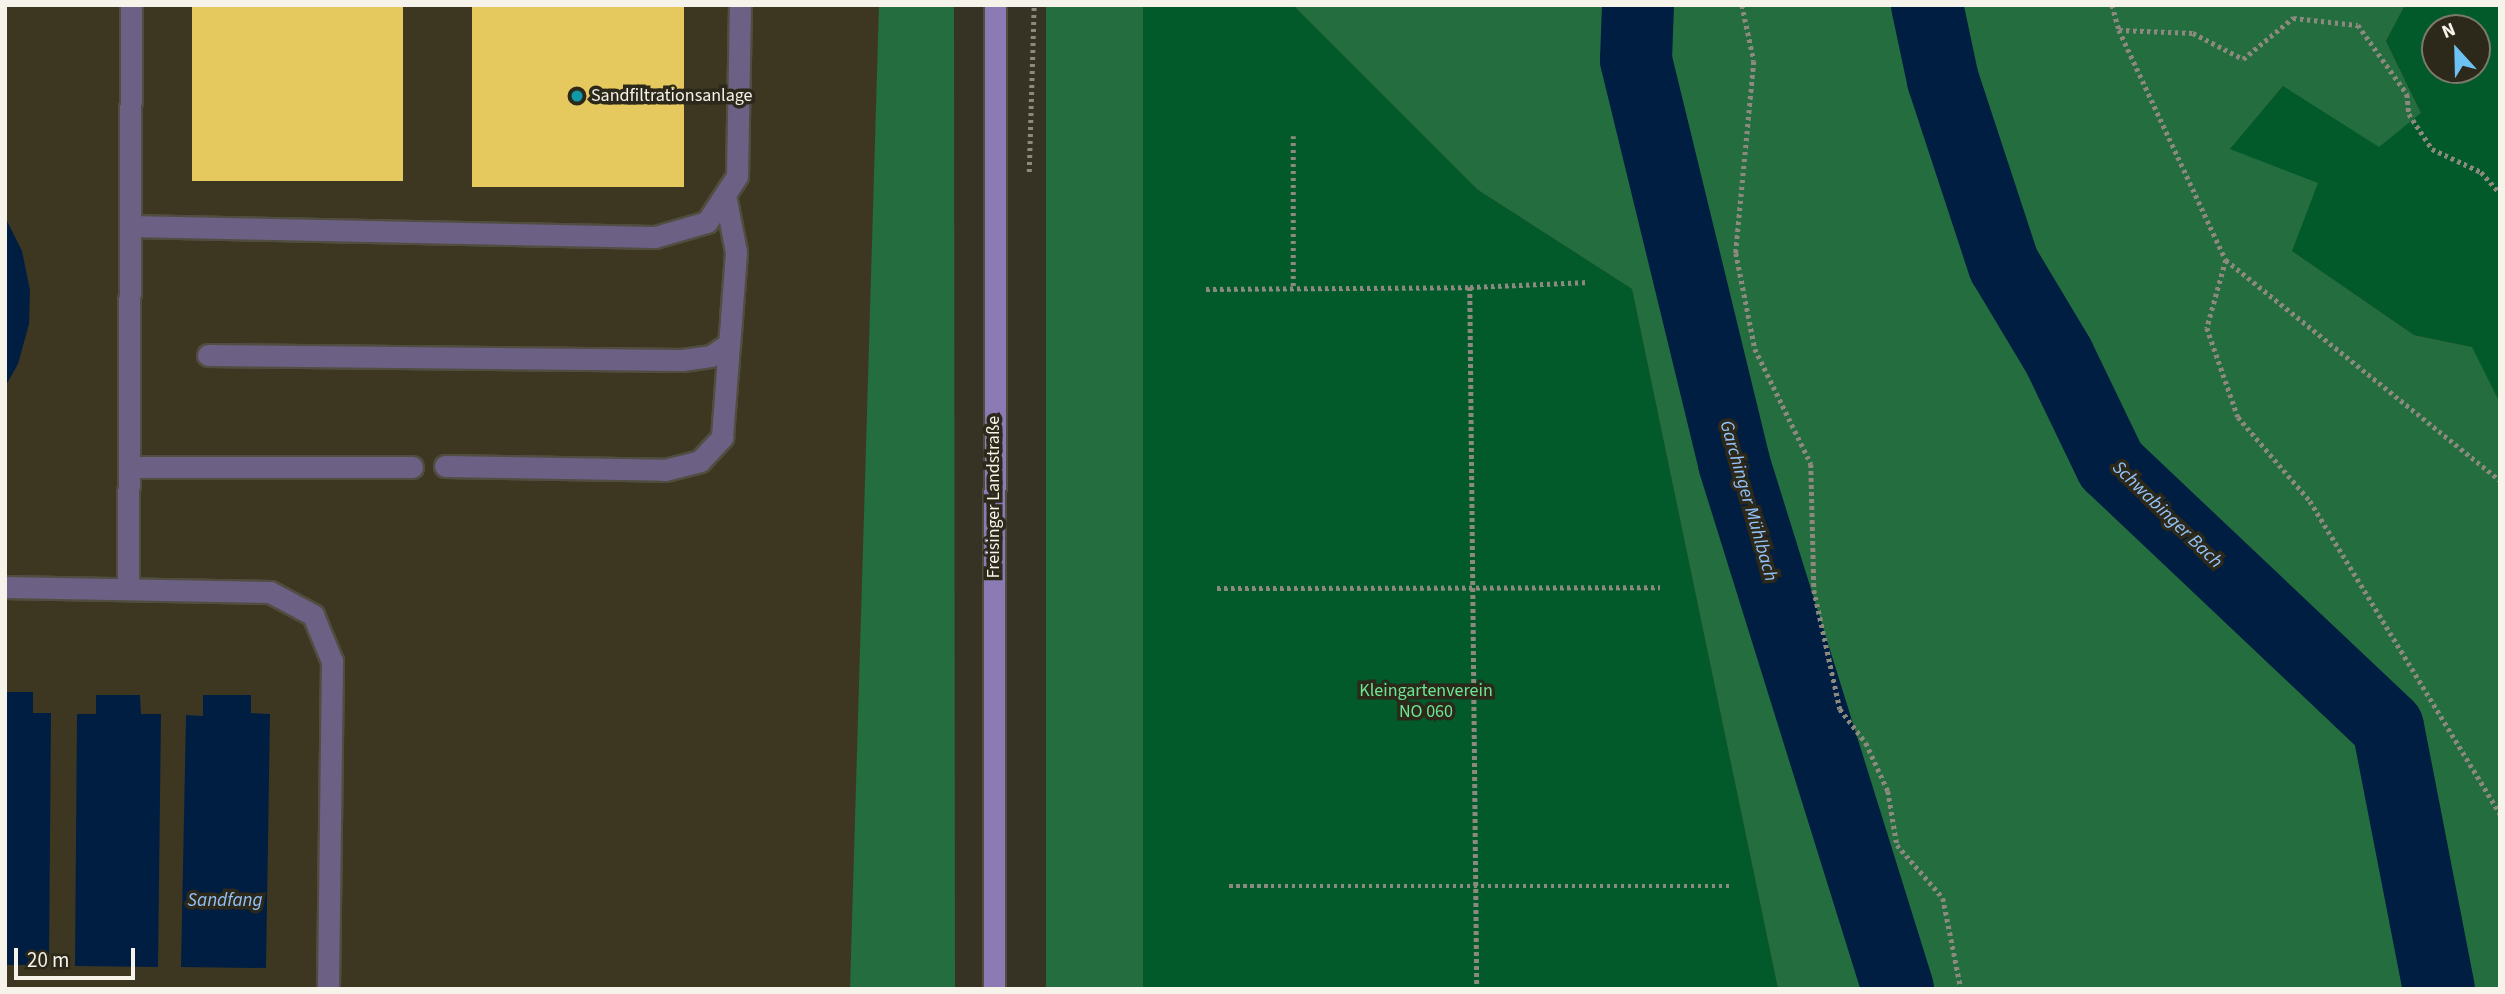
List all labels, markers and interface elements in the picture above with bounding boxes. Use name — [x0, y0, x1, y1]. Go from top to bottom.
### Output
north arrow — [2421, 14, 2491, 84]
text: N — [2438, 16, 2460, 46]
place label: Sandfiltrationsanlage — [591, 85, 753, 107]
marker: Sandfiltrationsanlage — [569, 88, 585, 104]
street label: Freisinger Landstraße — [983, 416, 1005, 578]
water label: Garchinger Mühlbach — [1714, 418, 1782, 584]
water label: Schwabinger Bach — [2107, 457, 2227, 573]
park label: Kleingartenverein NO 060 — [1359, 681, 1493, 724]
water label: Sandfang — [187, 890, 263, 912]
scale bar — [18, 934, 138, 978]
text: 20 m — [27, 945, 69, 975]

